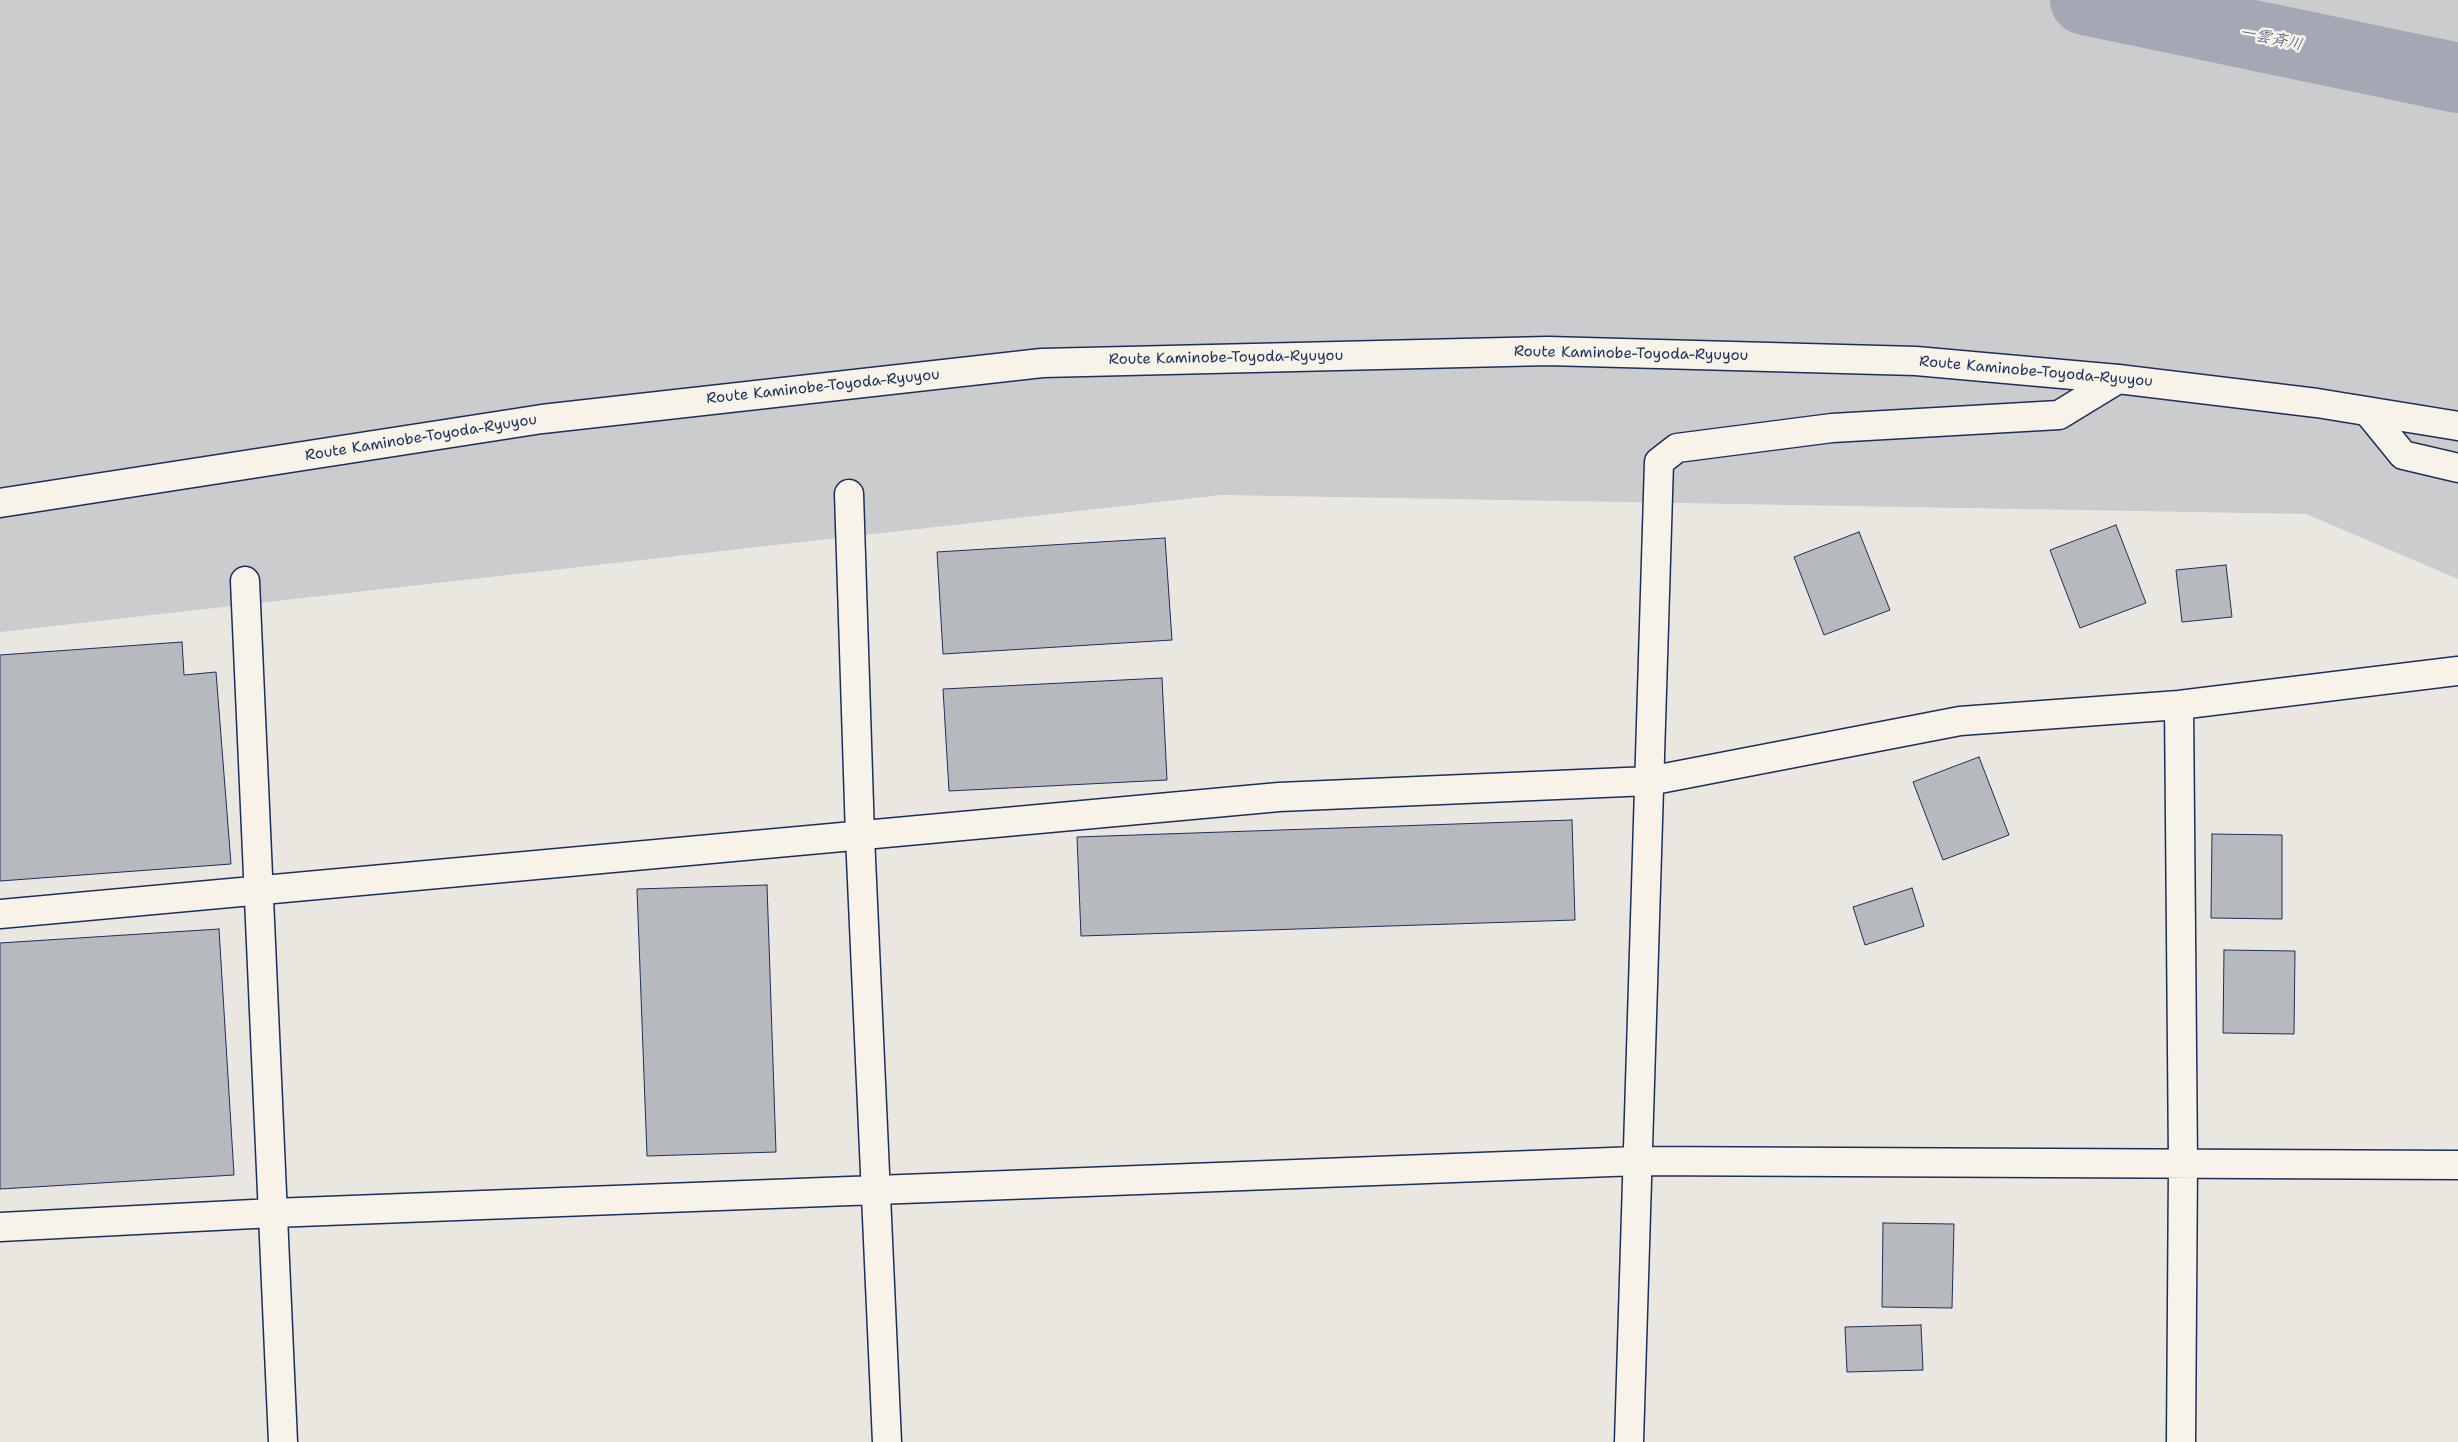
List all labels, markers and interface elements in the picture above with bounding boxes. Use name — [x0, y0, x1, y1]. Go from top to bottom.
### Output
water label: 一雲斉川 — [2238, 23, 2304, 55]
street label: Route Kaminobe-Toyoda-Ryuyou — [1514, 343, 1748, 365]
street label: Route Kaminobe-Toyoda-Ryuyou — [1109, 347, 1343, 369]
street label: Route Kaminobe-Toyoda-Ryuyou — [1918, 353, 2154, 391]
street label: Route Kaminobe-Toyoda-Ryuyou — [705, 366, 941, 408]
street label: Route Kaminobe-Toyoda-Ryuyou — [304, 411, 538, 465]

